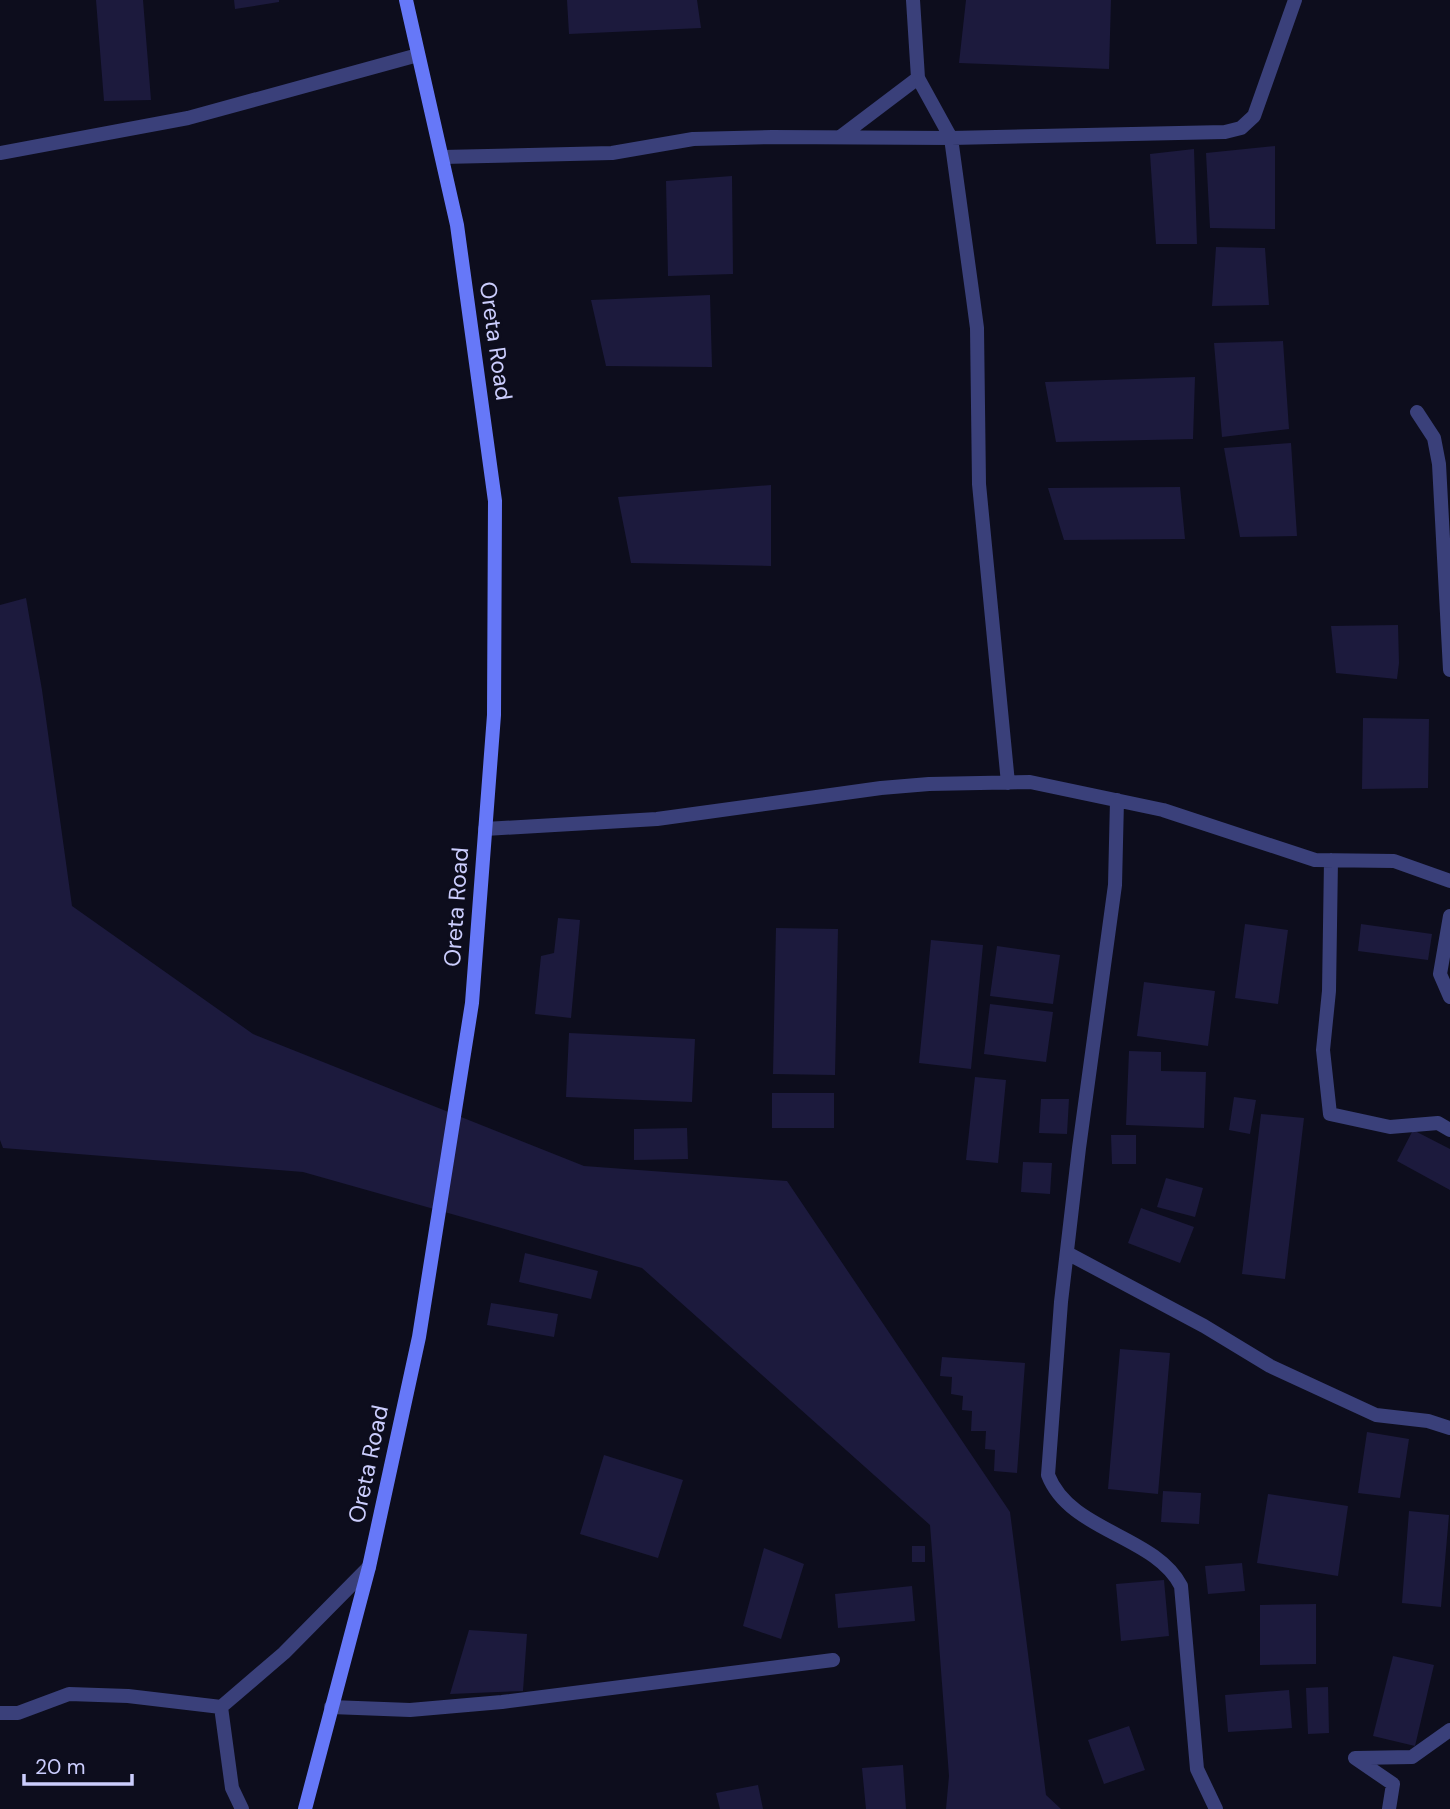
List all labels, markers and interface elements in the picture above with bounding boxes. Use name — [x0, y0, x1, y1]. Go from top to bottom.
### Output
street label: Oreta Road — [473, 280, 519, 402]
street label: Oreta Road — [437, 846, 475, 968]
street label: Oreta Road — [341, 1402, 395, 1526]
scale bar — [24, 1742, 133, 1786]
text: 20 m — [35, 1753, 86, 1781]

